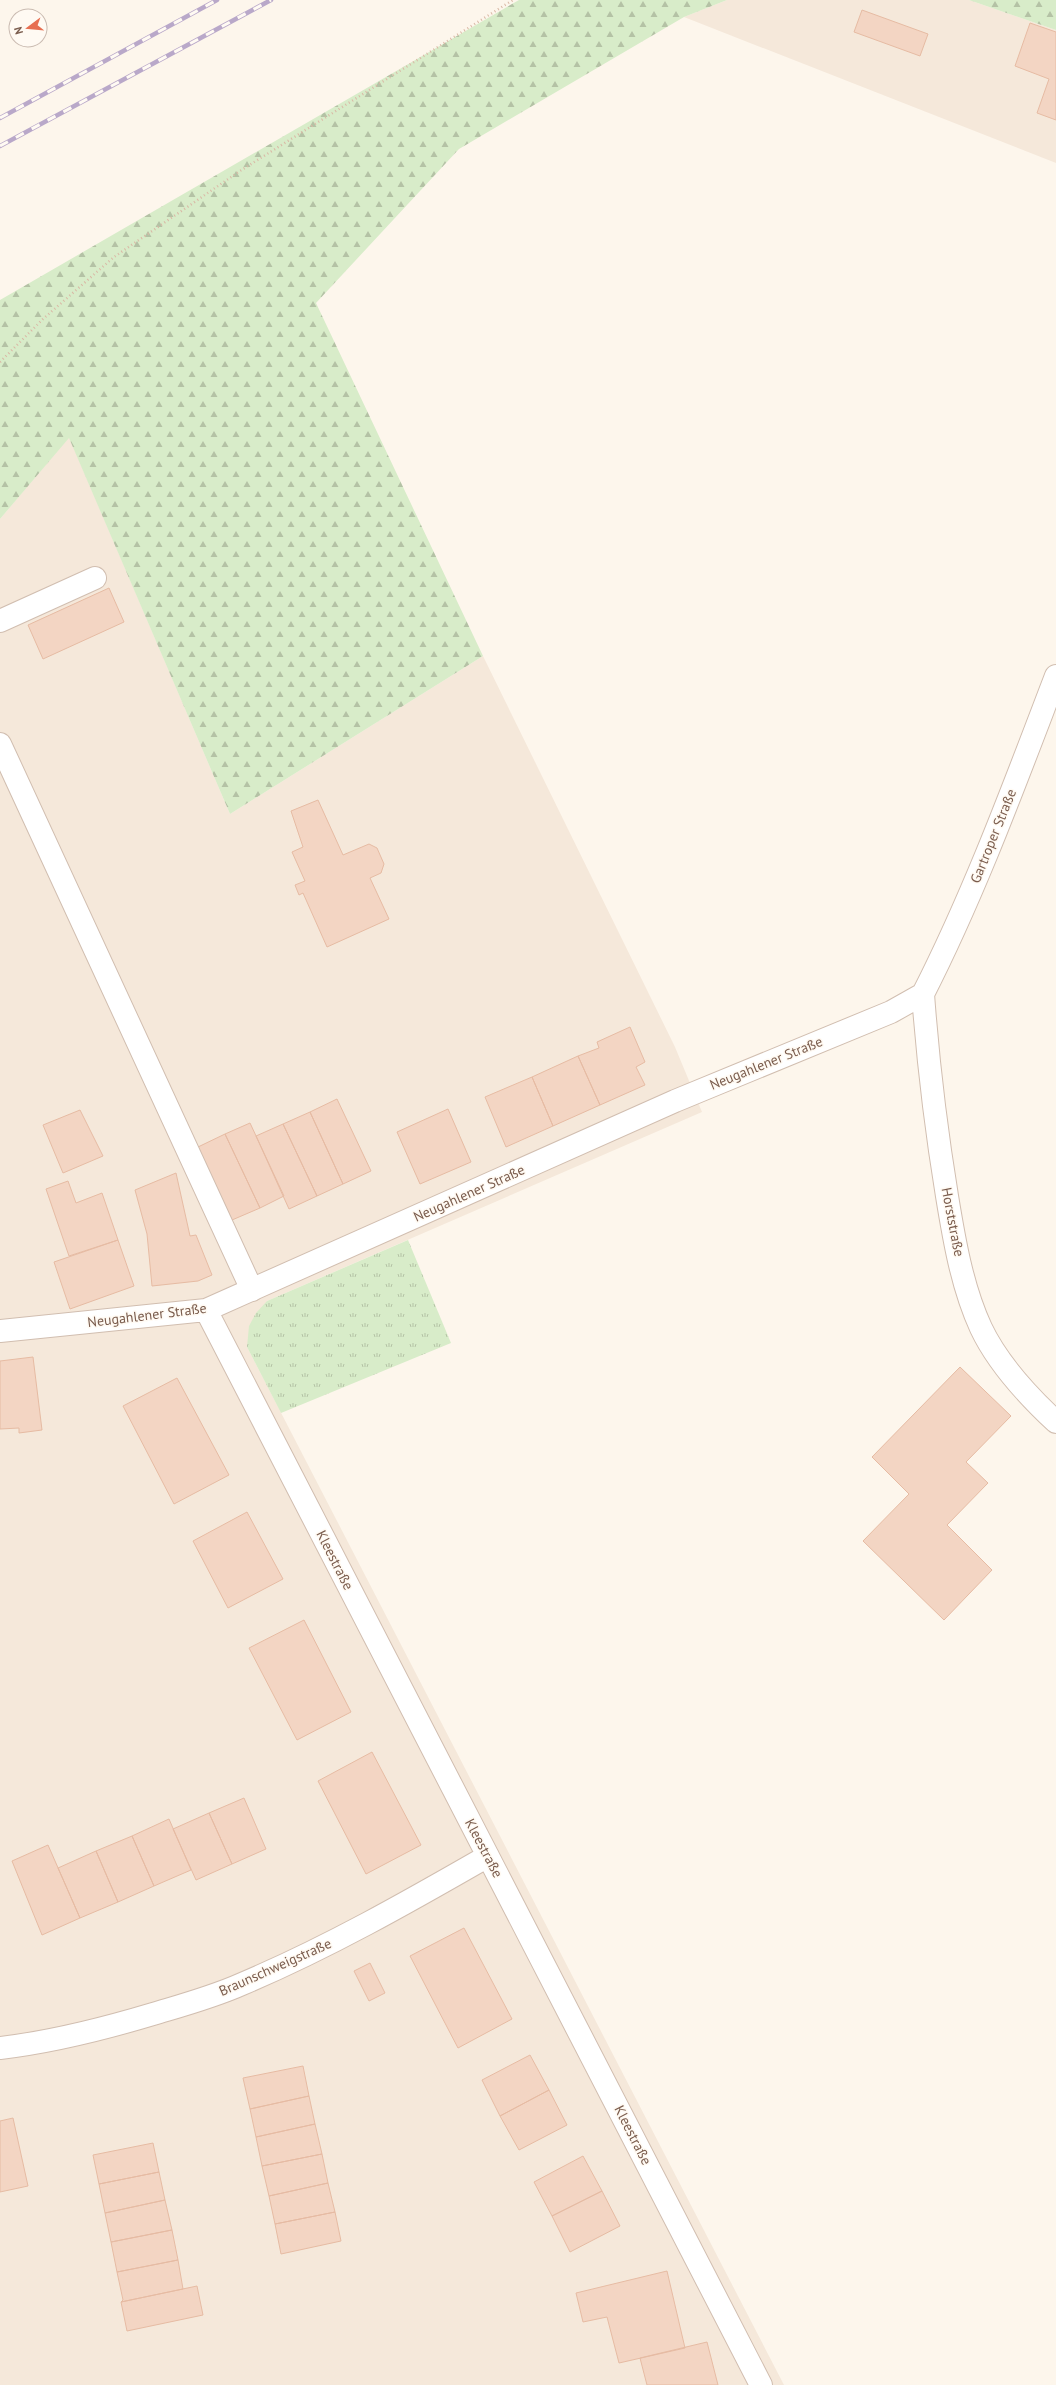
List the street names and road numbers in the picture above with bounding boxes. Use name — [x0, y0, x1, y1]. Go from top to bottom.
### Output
street label: Gartroper Straße — [966, 786, 1020, 886]
street label: Neugahlener Straße — [707, 1032, 825, 1094]
street label: Neugahlener Straße — [411, 1160, 527, 1226]
street label: Horststraße — [937, 1186, 969, 1258]
street label: Neugahlener Straße — [86, 1299, 208, 1331]
street label: Kleestraße — [312, 1527, 358, 1593]
street label: Kleestraße — [461, 1815, 507, 1881]
street label: Braunschweigstraße — [216, 1934, 334, 2000]
street label: Kleestraße — [610, 2102, 656, 2168]

